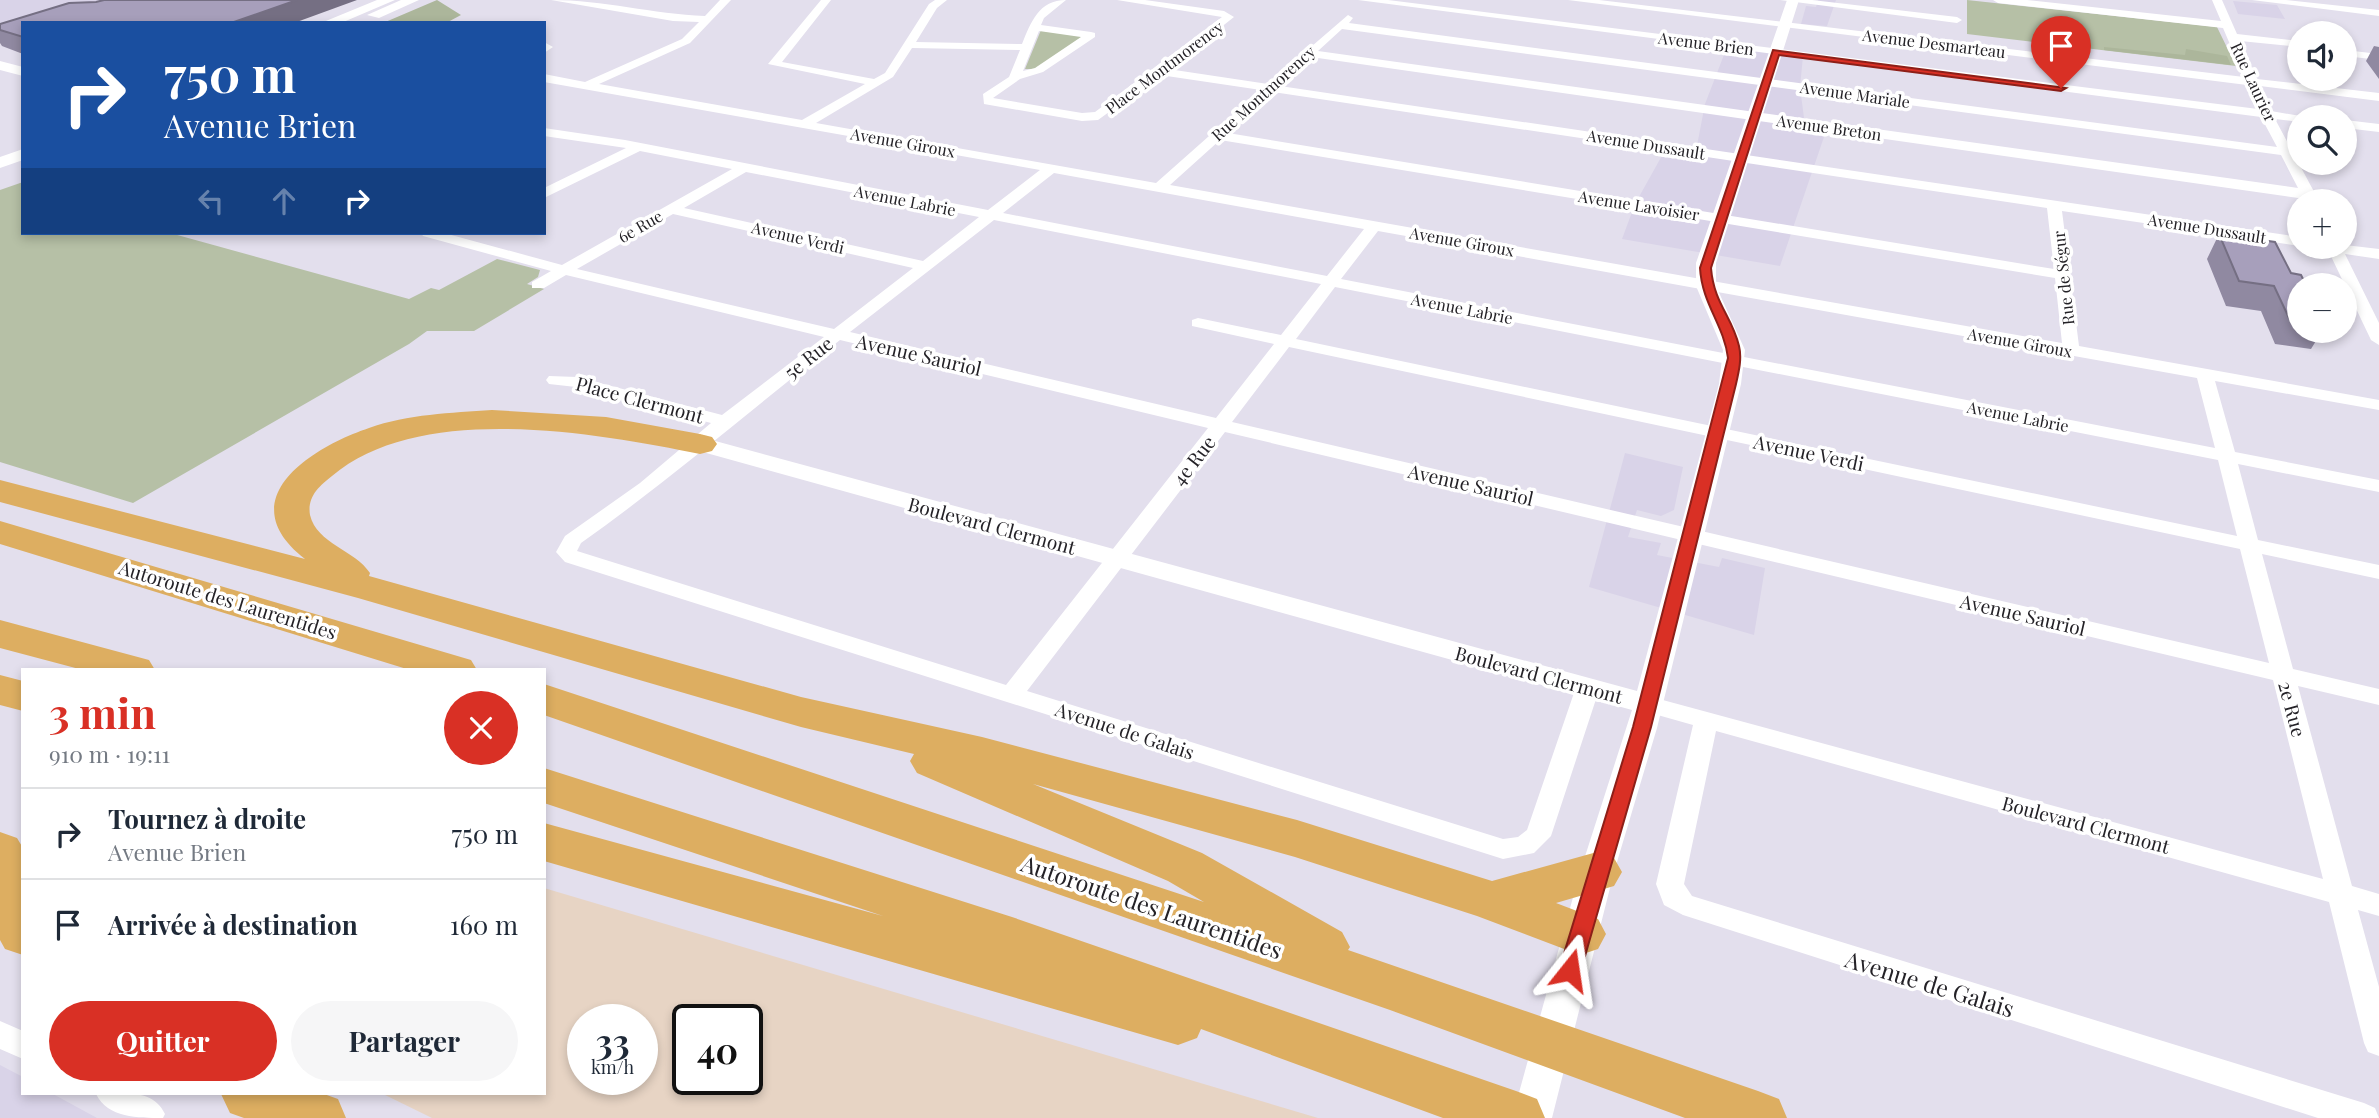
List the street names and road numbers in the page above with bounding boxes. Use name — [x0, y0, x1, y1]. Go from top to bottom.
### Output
street label: Place Montmorency — [1101, 16, 1227, 118]
street label: Avenue Desmarteau — [1860, 24, 2007, 62]
street label: Avenue Brien — [1656, 27, 1755, 59]
street label: Rue Laurier — [2226, 39, 2282, 125]
street label: Rue Montmorency — [1207, 41, 1319, 145]
street label: Avenue Mariale — [1798, 76, 1911, 112]
street label: Avenue Breton — [1774, 109, 1883, 145]
street label: Avenue Giroux — [848, 122, 958, 162]
street label: Avenue Dussault — [1584, 124, 1707, 164]
street label: Avenue Labrie — [851, 180, 958, 220]
street label: Avenue Lavoisier — [1576, 185, 1701, 225]
street label: 6e Rue — [614, 205, 666, 247]
street label: Avenue Dussault — [2145, 208, 2268, 248]
street label: Avenue Verdi — [749, 216, 847, 258]
street label: Avenue Giroux — [1407, 221, 1517, 261]
street label: Rue de Ségur — [2048, 230, 2078, 326]
street label: Avenue Labrie — [1408, 288, 1515, 328]
street label: Avenue Giroux — [1965, 322, 2075, 362]
street label: Avenue Sauriol — [853, 327, 985, 381]
street label: 5e Rue — [778, 330, 838, 384]
street label: Place Clermont — [573, 369, 707, 429]
street label: Avenue Labrie — [1964, 396, 2071, 436]
street label: Avenue Verdi — [1751, 427, 1867, 476]
street label: 4e Rue — [1165, 430, 1221, 490]
street label: Avenue Sauriol — [1405, 457, 1537, 511]
street label: Boulevard Clermont — [905, 490, 1079, 560]
street label: Autoroute des Laurentides — [115, 553, 340, 644]
street label: Avenue Sauriol — [1957, 587, 2089, 641]
street label: Boulevard Clermont — [1452, 639, 1626, 709]
street label: 2e Rue — [2273, 678, 2313, 740]
street label: Avenue de Galais — [1051, 695, 1198, 765]
street label: Boulevard Clermont — [1999, 789, 2173, 859]
street label: Autoroute des Laurentides — [1017, 846, 1287, 965]
street label: Avenue de Galais — [1841, 942, 2018, 1023]

